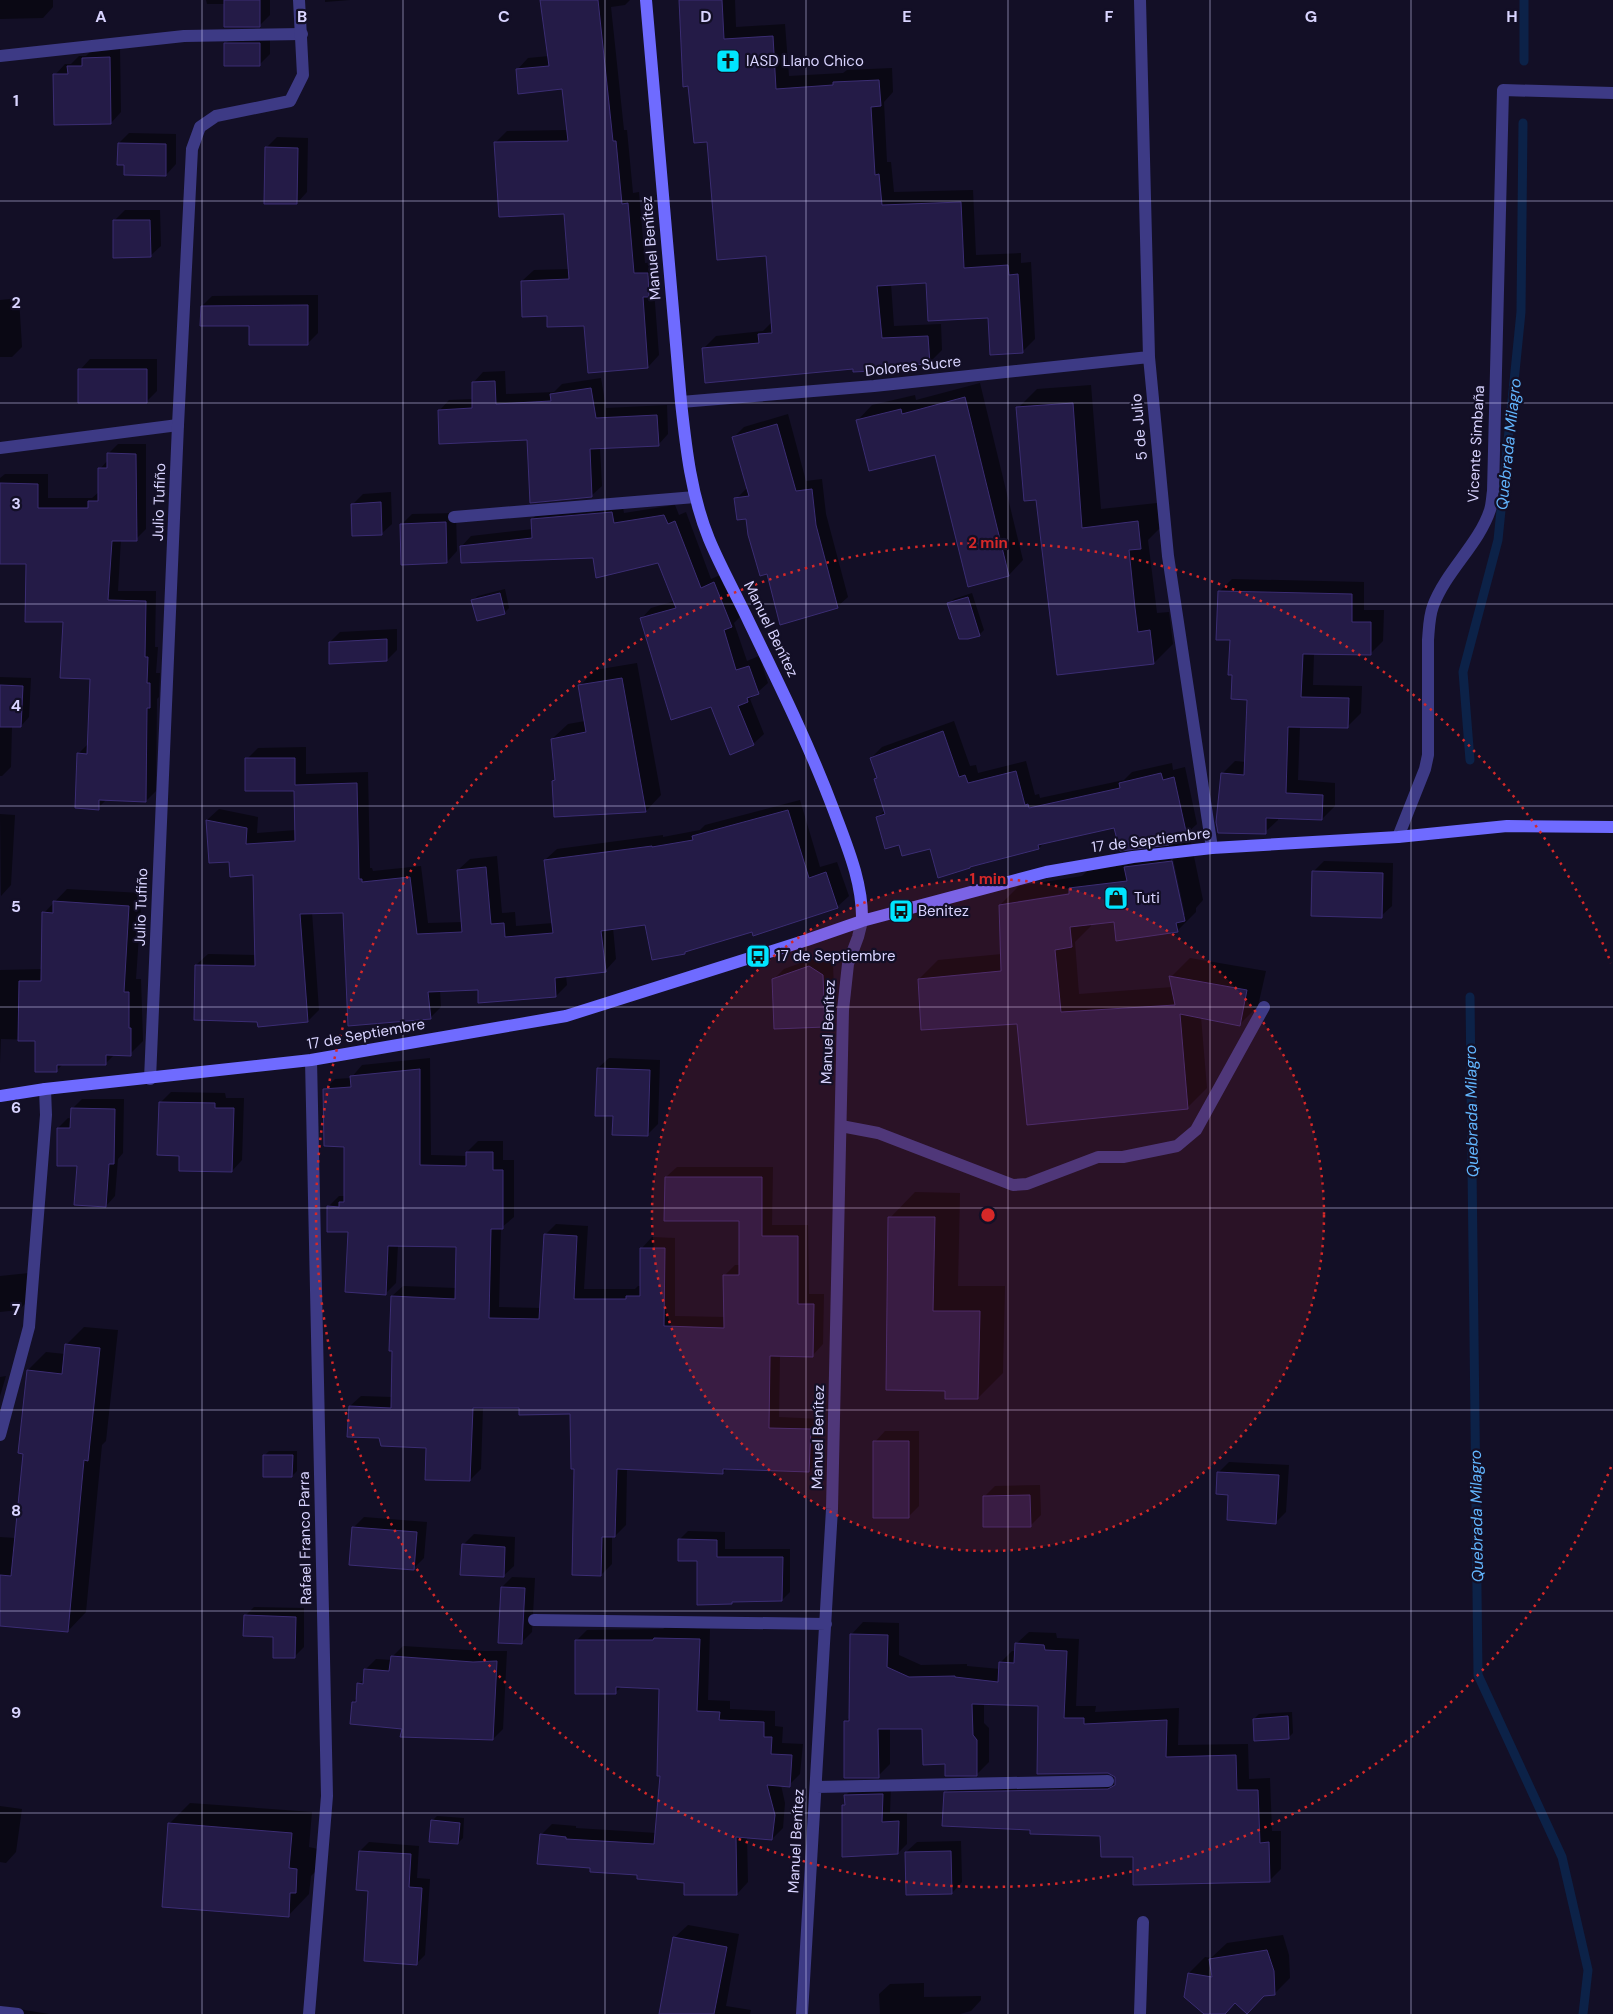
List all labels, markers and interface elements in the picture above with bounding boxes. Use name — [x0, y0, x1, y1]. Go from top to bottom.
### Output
text: A — [95, 6, 107, 27]
text: B — [297, 6, 307, 27]
text: C — [498, 6, 510, 27]
text: D — [700, 6, 712, 27]
text: E — [902, 6, 912, 27]
text: F — [1105, 6, 1114, 27]
text: G — [1305, 6, 1317, 27]
text: H — [1506, 6, 1518, 27]
church icon: IASD Llano Chico — [715, 48, 741, 74]
place label: IASD Llano Chico — [746, 51, 864, 71]
text: 1 — [13, 90, 19, 111]
street label: Manuel Benítez — [636, 195, 666, 301]
text: 2 — [11, 292, 21, 313]
street label: Dolores Sucre — [864, 351, 962, 381]
water label: Quebrada Milagro — [1491, 377, 1526, 511]
street label: Vicente Simbaña — [1463, 385, 1489, 503]
street label: 5 de Julio — [1126, 393, 1152, 461]
street label: Julio Tufiño — [148, 462, 170, 541]
text: 3 — [11, 493, 21, 514]
text: 2 min — [968, 533, 1008, 553]
street label: Manuel Benítez — [739, 578, 803, 680]
text: 4 — [11, 695, 21, 716]
street label: 17 de Septiembre — [1090, 823, 1212, 857]
street label: Julio Tufiño — [130, 867, 152, 946]
text: 1 min — [970, 869, 1006, 889]
shop icon: Tuti — [1103, 885, 1129, 911]
place label: Tuti — [1134, 888, 1160, 908]
text: 5 — [11, 896, 21, 917]
bus stop icon: Benitez — [888, 898, 914, 924]
place label: Benitez — [918, 901, 969, 921]
bus stop icon: 17 de Septiembre — [745, 943, 771, 969]
place label: 17 de Septiembre — [776, 946, 895, 966]
street label: Manuel Benítez — [816, 979, 840, 1085]
street label: 17 de Septiembre — [305, 1014, 427, 1054]
water label: Quebrada Milagro — [1460, 1045, 1483, 1177]
text: 6 — [11, 1097, 21, 1118]
centre of rings — [979, 1206, 997, 1224]
text: 7 — [12, 1299, 21, 1320]
street label: Manuel Benítez — [807, 1384, 829, 1489]
water label: Quebrada Milagro — [1465, 1450, 1488, 1582]
street label: Rafael Franco Parra — [294, 1471, 316, 1605]
text: 8 — [11, 1500, 21, 1521]
text: 9 — [11, 1702, 21, 1723]
street label: Manuel Benítez — [783, 1788, 809, 1894]

